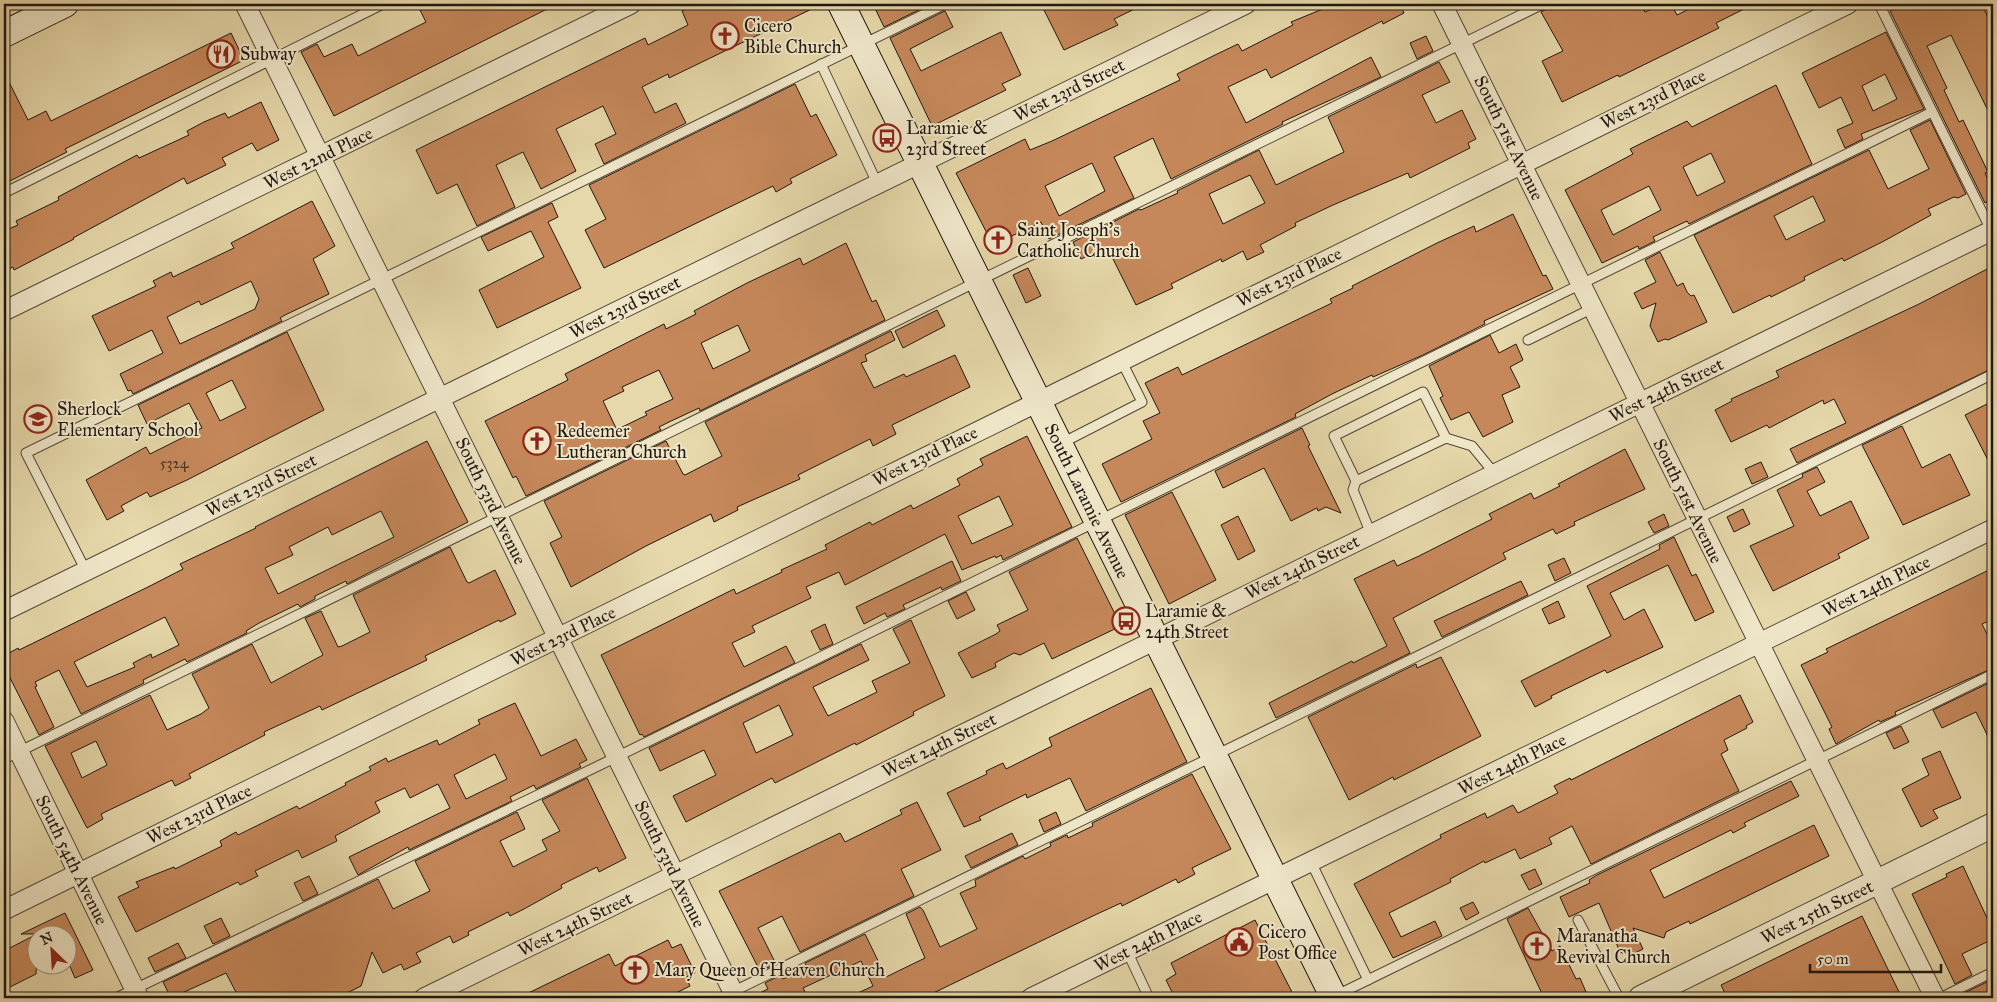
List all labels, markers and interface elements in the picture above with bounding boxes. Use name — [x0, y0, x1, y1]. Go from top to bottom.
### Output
place label: Cicero Bible Church — [744, 15, 842, 58]
church icon: Cicero Bible Church — [710, 21, 740, 51]
restaurant icon: Subway — [206, 39, 236, 69]
place label: Subway — [240, 43, 297, 65]
street label: West 23rd Street — [1010, 53, 1129, 126]
street label: West 23rd Place — [1597, 64, 1709, 134]
street label: South 51st Avenue — [1469, 72, 1549, 204]
place label: Laramie & 23rd Street — [906, 117, 988, 160]
street label: West 22nd Place — [260, 122, 376, 194]
bus stop icon: Laramie & 23rd Street — [872, 123, 902, 153]
place label: Saint Joseph's Catholic Church — [1017, 219, 1140, 262]
church icon: Saint Joseph's Catholic Church — [983, 225, 1013, 255]
street label: West 23rd Place — [1233, 242, 1345, 312]
street label: West 23rd Street — [566, 270, 685, 343]
street label: West 24th Street — [1605, 353, 1727, 427]
place label: Sherlock Elementary School — [57, 398, 199, 441]
school or university icon: Sherlock Elementary School — [23, 404, 53, 434]
place label: Redeemer Lutheran Church — [556, 420, 687, 463]
street label: South Laramie Avenue — [1040, 420, 1134, 582]
street label: West 23rd Place — [869, 421, 981, 491]
church icon: Redeemer Lutheran Church — [522, 426, 552, 456]
street label: South 53rd Avenue — [451, 434, 531, 568]
street label: South 51st Avenue — [1648, 435, 1728, 567]
street label: West 23rd Street — [202, 448, 321, 521]
house number: 5324 — [160, 454, 189, 472]
street label: West 24th Street — [1241, 530, 1363, 604]
street label: West 24th Place — [1818, 550, 1934, 622]
place label: Laramie & 24th Street — [1145, 600, 1230, 643]
street label: West 23rd Place — [507, 601, 619, 671]
bus stop icon: Laramie & 24th Street — [1111, 606, 1141, 636]
street label: West 24th Street — [878, 708, 1000, 782]
street label: West 24th Place — [1454, 728, 1570, 800]
street label: West 23rd Place — [143, 779, 255, 849]
street label: South 54th Avenue — [31, 792, 113, 928]
street label: South 53rd Avenue — [630, 797, 710, 931]
street label: West 25th Street — [1757, 875, 1878, 949]
street label: West 24th Street — [514, 887, 636, 961]
street label: West 24th Place — [1090, 905, 1206, 977]
place label: Cicero Post Office — [1258, 921, 1337, 964]
north arrow — [28, 924, 78, 974]
place label: Maranatha Revival Church — [1556, 925, 1670, 968]
public building icon: Cicero Post Office — [1224, 927, 1254, 957]
text: N — [38, 928, 56, 949]
church icon: Maranatha Revival Church — [1522, 931, 1552, 961]
scale bar — [1810, 942, 1941, 974]
text: 50 m — [1817, 950, 1849, 968]
church icon: Mary Queen of Heaven Church — [620, 955, 650, 985]
place label: Mary Queen of Heaven Church — [654, 959, 885, 981]

